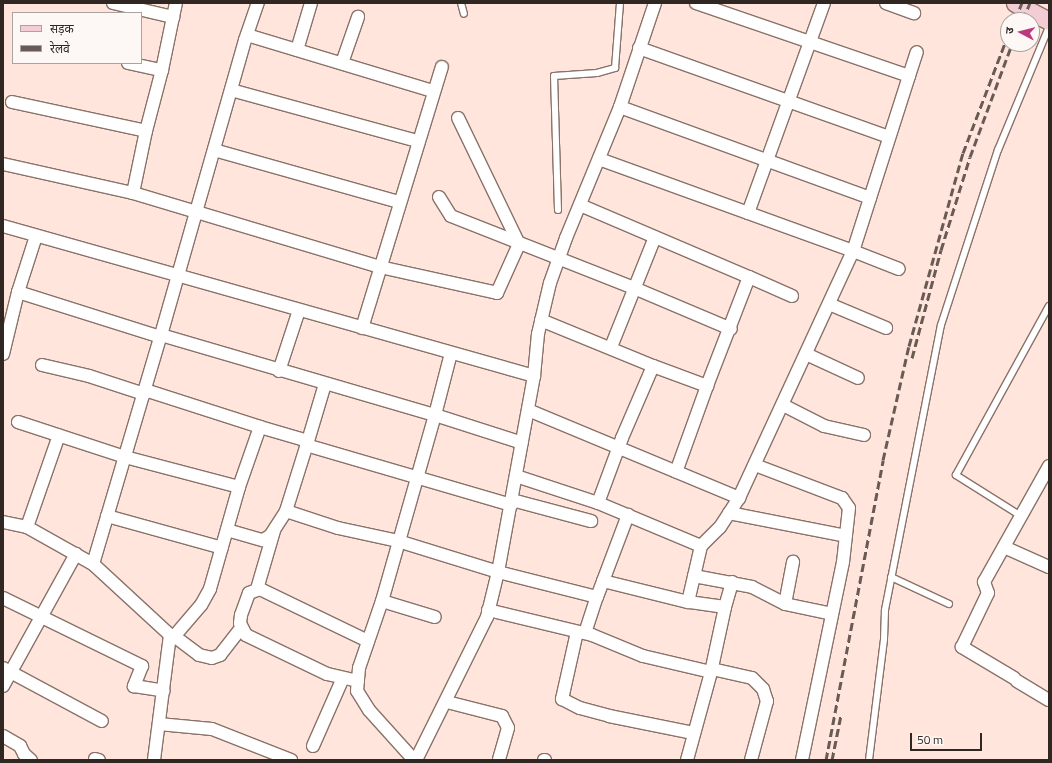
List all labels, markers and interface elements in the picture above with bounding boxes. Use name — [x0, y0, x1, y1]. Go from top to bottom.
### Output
legend — [12, 12, 142, 64]
north arrow — [1000, 12, 1040, 52]
text: सड़क — [50, 19, 74, 38]
text: उ — [1001, 26, 1017, 35]
text: रेलवे — [50, 39, 70, 58]
scale bar — [912, 725, 984, 751]
text: 50 m — [917, 730, 943, 749]

